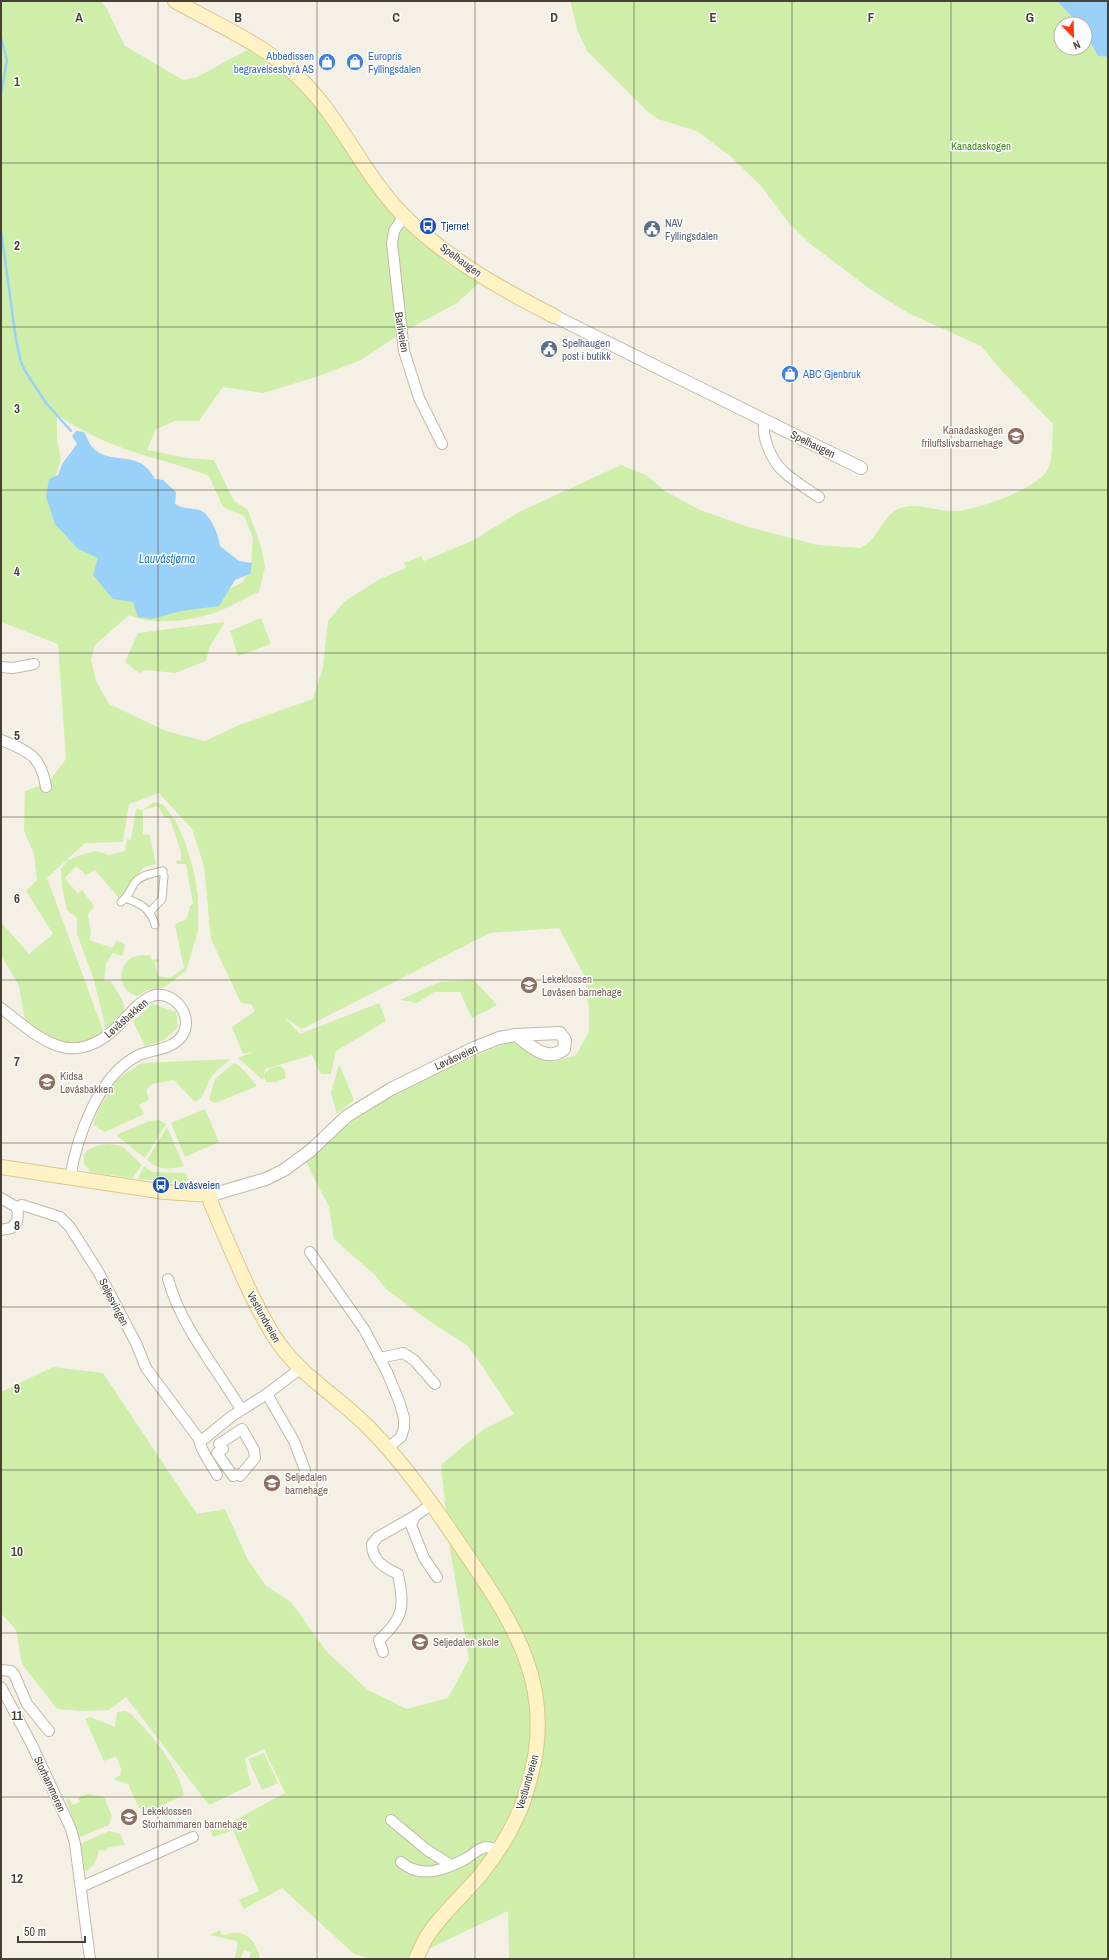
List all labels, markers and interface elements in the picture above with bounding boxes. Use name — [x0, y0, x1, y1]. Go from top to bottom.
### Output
text: A — [75, 9, 83, 26]
text: B — [234, 9, 242, 26]
text: C — [392, 9, 400, 26]
text: D — [550, 9, 558, 26]
text: E — [709, 9, 717, 26]
text: F — [868, 9, 875, 26]
text: G — [1026, 9, 1034, 26]
north arrow — [1053, 16, 1093, 56]
text: N — [1071, 37, 1083, 53]
place label: Abbedissen begravelsesbyrå AS — [234, 49, 314, 76]
place label: Europris Fyllingsdalen — [368, 49, 421, 76]
shop icon: Abbedissen begravelsesbyrå AS — [317, 52, 337, 72]
shop icon: Europris Fyllingsdalen — [345, 52, 365, 72]
text: 1 — [14, 73, 20, 90]
park label: Kanadaskogen — [951, 139, 1011, 153]
bus stop icon: Tjernet — [418, 216, 438, 236]
place label: NAV Fyllingsdalen — [665, 216, 718, 243]
place label: Tjernet — [441, 219, 470, 233]
public building icon: NAV Fyllingsdalen — [642, 219, 662, 239]
text: 2 — [14, 237, 20, 254]
street label: Spelhaugen — [437, 240, 485, 280]
street label: Barliveien — [392, 311, 412, 353]
place label: Spelhaugen post i butikk — [562, 336, 611, 363]
public building icon: Spelhaugen post i butikk — [539, 339, 559, 359]
shop icon: ABC Gjenbruk — [780, 364, 800, 384]
place label: ABC Gjenbruk — [802, 367, 861, 381]
text: 3 — [14, 400, 20, 417]
place label: Kanadaskogen friluftslivsbarnehage — [922, 423, 1003, 450]
school or university icon: Kanadaskogen friluftslivsbarnehage — [1006, 426, 1026, 446]
street label: Spelhaugen — [788, 427, 838, 461]
water label: Lauvåstjørna — [139, 551, 196, 567]
text: 4 — [14, 563, 20, 580]
text: 5 — [14, 727, 20, 744]
text: 6 — [14, 890, 20, 907]
place label: Lekeklossen Løvåsen barnehage — [542, 972, 622, 999]
school or university icon: Lekeklossen Løvåsen barnehage — [519, 975, 539, 995]
street label: Løvåsbakken — [101, 995, 151, 1041]
street label: Løvåsveien — [432, 1041, 480, 1073]
text: 7 — [14, 1053, 20, 1070]
place label: Kidsa Løvåsbakken — [60, 1069, 113, 1096]
school or university icon: Kidsa Løvåsbakken — [37, 1072, 57, 1092]
bus stop icon: Løvåsveien — [151, 1175, 171, 1195]
place label: Løvåsveien — [174, 1178, 220, 1192]
text: 8 — [14, 1217, 20, 1234]
street label: Seljesvingen — [96, 1276, 132, 1328]
street label: Vestlundveien — [244, 1289, 284, 1345]
text: 9 — [14, 1380, 20, 1397]
place label: Seljedalen barnehage — [285, 1470, 328, 1497]
school or university icon: Seljedalen barnehage — [262, 1473, 282, 1493]
text: 10 — [11, 1543, 23, 1560]
school or university icon: Seljedalen skole — [410, 1632, 430, 1652]
place label: Seljedalen skole — [433, 1635, 499, 1649]
text: 11 — [11, 1707, 23, 1724]
street label: Vestlundveien — [512, 1753, 542, 1811]
street label: Storhammeren — [31, 1754, 69, 1814]
place label: Lekeklossen Storhammaren barnehage — [142, 1804, 247, 1831]
school or university icon: Lekeklossen Storhammaren barnehage — [119, 1807, 139, 1827]
text: 12 — [11, 1870, 23, 1887]
scale bar — [18, 1918, 85, 1944]
text: 50 m — [24, 1924, 46, 1940]

